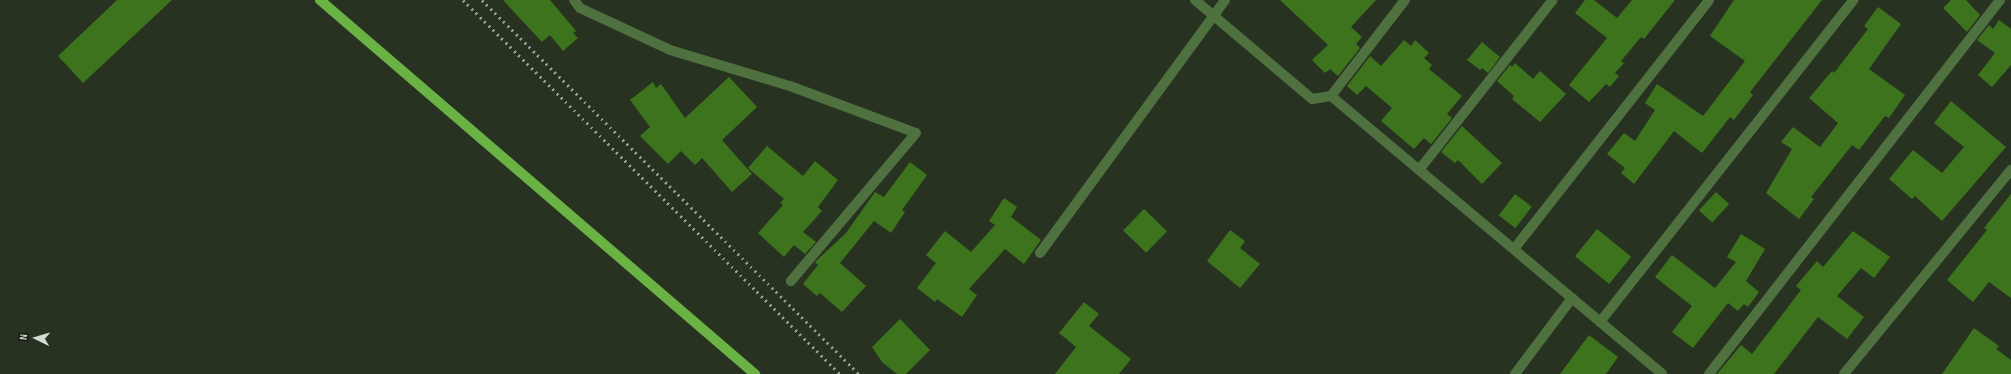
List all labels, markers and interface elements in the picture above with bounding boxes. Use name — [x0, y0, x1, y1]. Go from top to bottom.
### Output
north arrow — [16, 318, 56, 358]
text: N — [17, 333, 30, 340]

